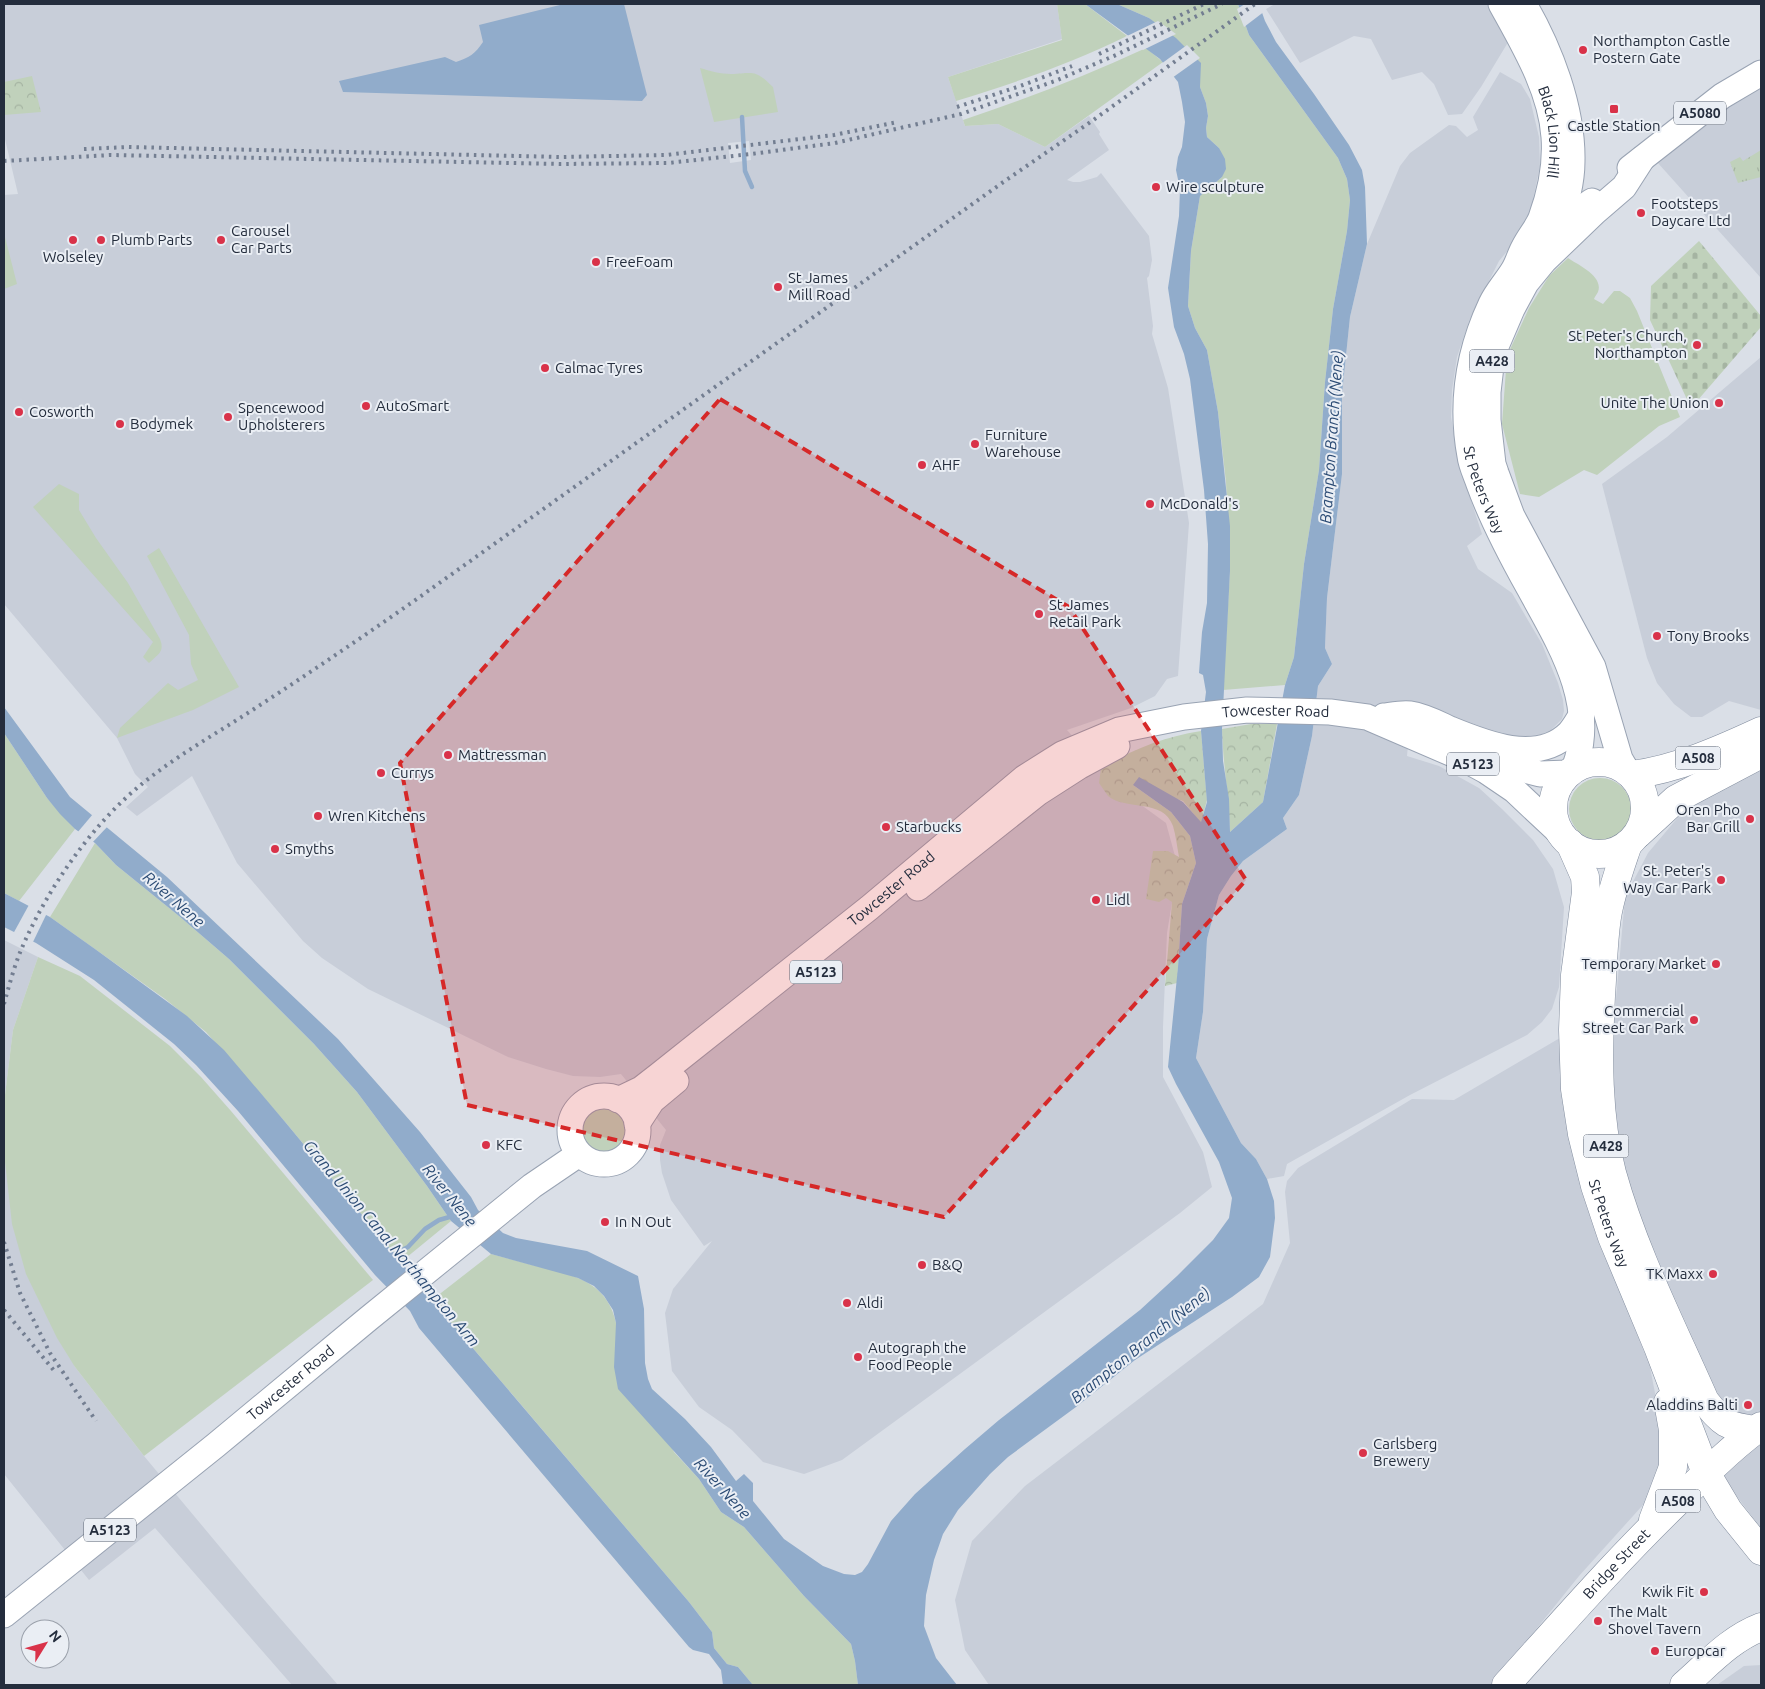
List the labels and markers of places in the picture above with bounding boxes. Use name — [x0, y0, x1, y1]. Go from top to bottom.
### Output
place label: Northampton Castle Postern Gate — [1593, 32, 1730, 66]
marker: Northampton Castle Postern Gate — [1577, 44, 1589, 56]
marker: Castle Station — [1608, 103, 1620, 115]
place label: Castle Station — [1567, 117, 1661, 134]
place label: Wire sculpture — [1166, 178, 1264, 195]
marker: Wire sculpture — [1150, 181, 1162, 193]
place label: Footsteps Daycare Ltd — [1651, 195, 1731, 229]
marker: Footsteps Daycare Ltd — [1635, 207, 1647, 219]
place label: Carousel Car Parts — [231, 222, 292, 256]
place label: Plumb Parts — [111, 231, 192, 248]
marker: Wolseley — [67, 234, 79, 246]
marker: Plumb Parts — [95, 234, 107, 246]
marker: Carousel Car Parts — [215, 234, 227, 246]
place label: Wolseley — [43, 248, 103, 265]
place label: FreeFoam — [606, 253, 673, 270]
marker: FreeFoam — [590, 256, 602, 268]
place label: St James Mill Road — [788, 269, 851, 303]
marker: St James Mill Road — [772, 281, 784, 293]
place label: St Peter's Church, Northampton — [1568, 327, 1687, 361]
marker: St Peter's Church, Northampton — [1691, 339, 1703, 351]
place label: Calmac Tyres — [555, 359, 643, 376]
marker: Calmac Tyres — [539, 362, 551, 374]
place label: Unite The Union — [1601, 394, 1709, 411]
place label: AutoSmart — [376, 397, 449, 414]
marker: Unite The Union — [1713, 397, 1725, 409]
place label: Spencewood Upholsterers — [238, 399, 325, 433]
marker: AutoSmart — [360, 400, 372, 412]
place label: Cosworth — [29, 403, 94, 420]
marker: Cosworth — [13, 406, 25, 418]
marker: Spencewood Upholsterers — [222, 411, 234, 423]
place label: Bodymek — [130, 415, 194, 432]
marker: Bodymek — [114, 418, 126, 430]
place label: Furniture Warehouse — [985, 426, 1061, 460]
marker: Furniture Warehouse — [969, 438, 981, 450]
place label: AHF — [932, 456, 960, 473]
marker: AHF — [916, 459, 928, 471]
place label: McDonald's — [1160, 495, 1238, 512]
marker: McDonald's — [1144, 498, 1156, 510]
place label: St James Retail Park — [1049, 596, 1121, 630]
marker: St James Retail Park — [1033, 608, 1045, 620]
place label: Tony Brooks — [1667, 627, 1749, 644]
marker: Tony Brooks — [1651, 630, 1663, 642]
place label: Mattressman — [458, 746, 547, 763]
marker: Mattressman — [442, 749, 454, 761]
place label: Currys — [391, 764, 434, 781]
marker: Currys — [375, 767, 387, 779]
place label: Oren Pho Bar Grill — [1676, 801, 1740, 835]
place label: Wren Kitchens — [328, 807, 426, 824]
marker: Wren Kitchens — [312, 810, 324, 822]
marker: Oren Pho Bar Grill — [1744, 813, 1756, 825]
place label: Starbucks — [896, 818, 962, 835]
marker: Starbucks — [880, 821, 892, 833]
place label: Smyths — [285, 840, 334, 857]
marker: Smyths — [269, 843, 281, 855]
place label: St. Peter's Way Car Park — [1623, 862, 1711, 896]
marker: St. Peter's Way Car Park — [1715, 874, 1727, 886]
place label: Lidl — [1106, 891, 1130, 908]
marker: Lidl — [1090, 894, 1102, 906]
place label: Temporary Market — [1582, 955, 1706, 972]
marker: Temporary Market — [1710, 958, 1722, 970]
place label: Commercial Street Car Park — [1583, 1002, 1684, 1036]
marker: Commercial Street Car Park — [1688, 1014, 1700, 1026]
place label: KFC — [496, 1136, 522, 1153]
marker: KFC — [480, 1139, 492, 1151]
place label: In N Out — [615, 1213, 671, 1230]
marker: In N Out — [599, 1216, 611, 1228]
place label: B&Q — [932, 1256, 963, 1273]
marker: B&Q — [916, 1259, 928, 1271]
place label: TK Maxx — [1646, 1265, 1703, 1282]
marker: TK Maxx — [1707, 1268, 1719, 1280]
place label: Aldi — [857, 1294, 883, 1311]
marker: Aldi — [841, 1297, 853, 1309]
place label: Autograph the Food People — [868, 1339, 966, 1373]
marker: Autograph the Food People — [852, 1351, 864, 1363]
place label: Aladdins Balti — [1646, 1396, 1738, 1413]
marker: Aladdins Balti — [1742, 1399, 1754, 1411]
place label: Carlsberg Brewery — [1373, 1435, 1437, 1469]
marker: Carlsberg Brewery — [1357, 1447, 1369, 1459]
place label: Kwik Fit — [1642, 1583, 1694, 1600]
marker: Kwik Fit — [1698, 1586, 1710, 1598]
place label: The Malt Shovel Tavern — [1608, 1603, 1701, 1637]
marker: The Malt Shovel Tavern — [1592, 1615, 1604, 1627]
place label: Europcar — [1665, 1642, 1726, 1659]
marker: Europcar — [1649, 1645, 1661, 1657]

